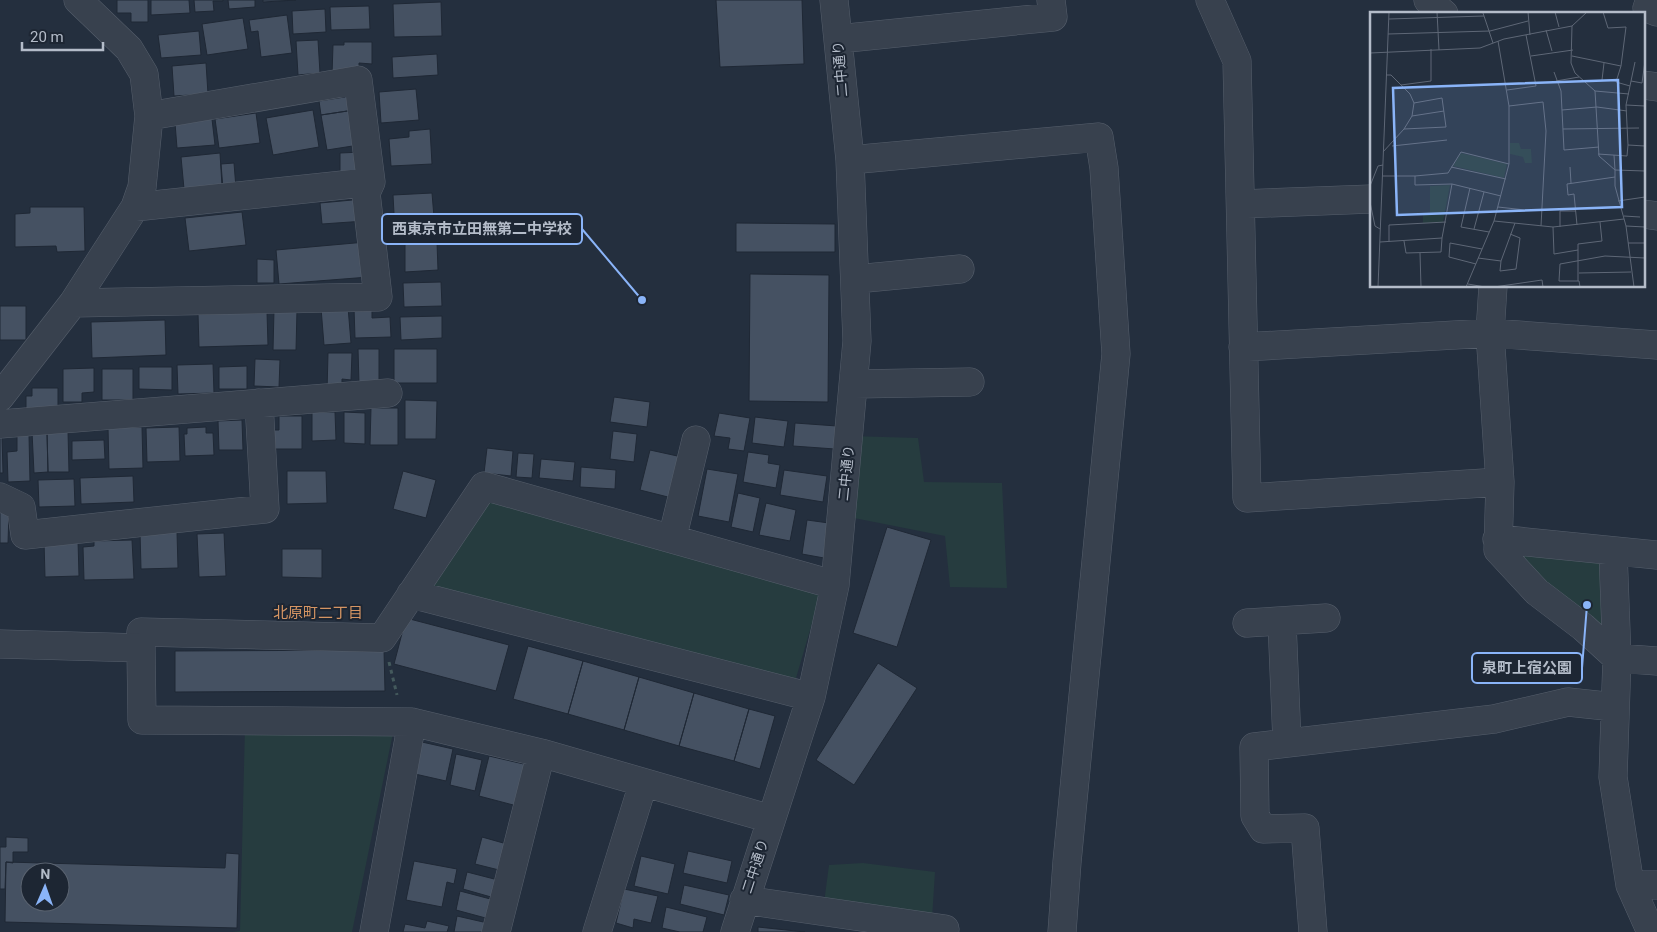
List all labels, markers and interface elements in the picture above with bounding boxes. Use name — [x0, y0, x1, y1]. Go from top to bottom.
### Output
inset map — [1370, 12, 1644, 288]
scale bar — [22, 20, 104, 52]
text: 20 m — [30, 28, 64, 46]
street label: 二中通り — [830, 40, 850, 98]
callout: 西東京市立田無第二中学校 — [382, 214, 582, 244]
text: 西東京市立田無第二中学校 — [392, 220, 572, 238]
street label: 二中通り — [835, 444, 857, 502]
district label: 北原町二丁目 — [273, 604, 363, 622]
callout: 泉町上宿公園 — [1472, 653, 1582, 683]
text: 泉町上宿公園 — [1482, 659, 1572, 677]
street label: 二中通り — [739, 837, 771, 895]
north arrow — [20, 862, 70, 912]
text: N — [40, 866, 51, 882]

